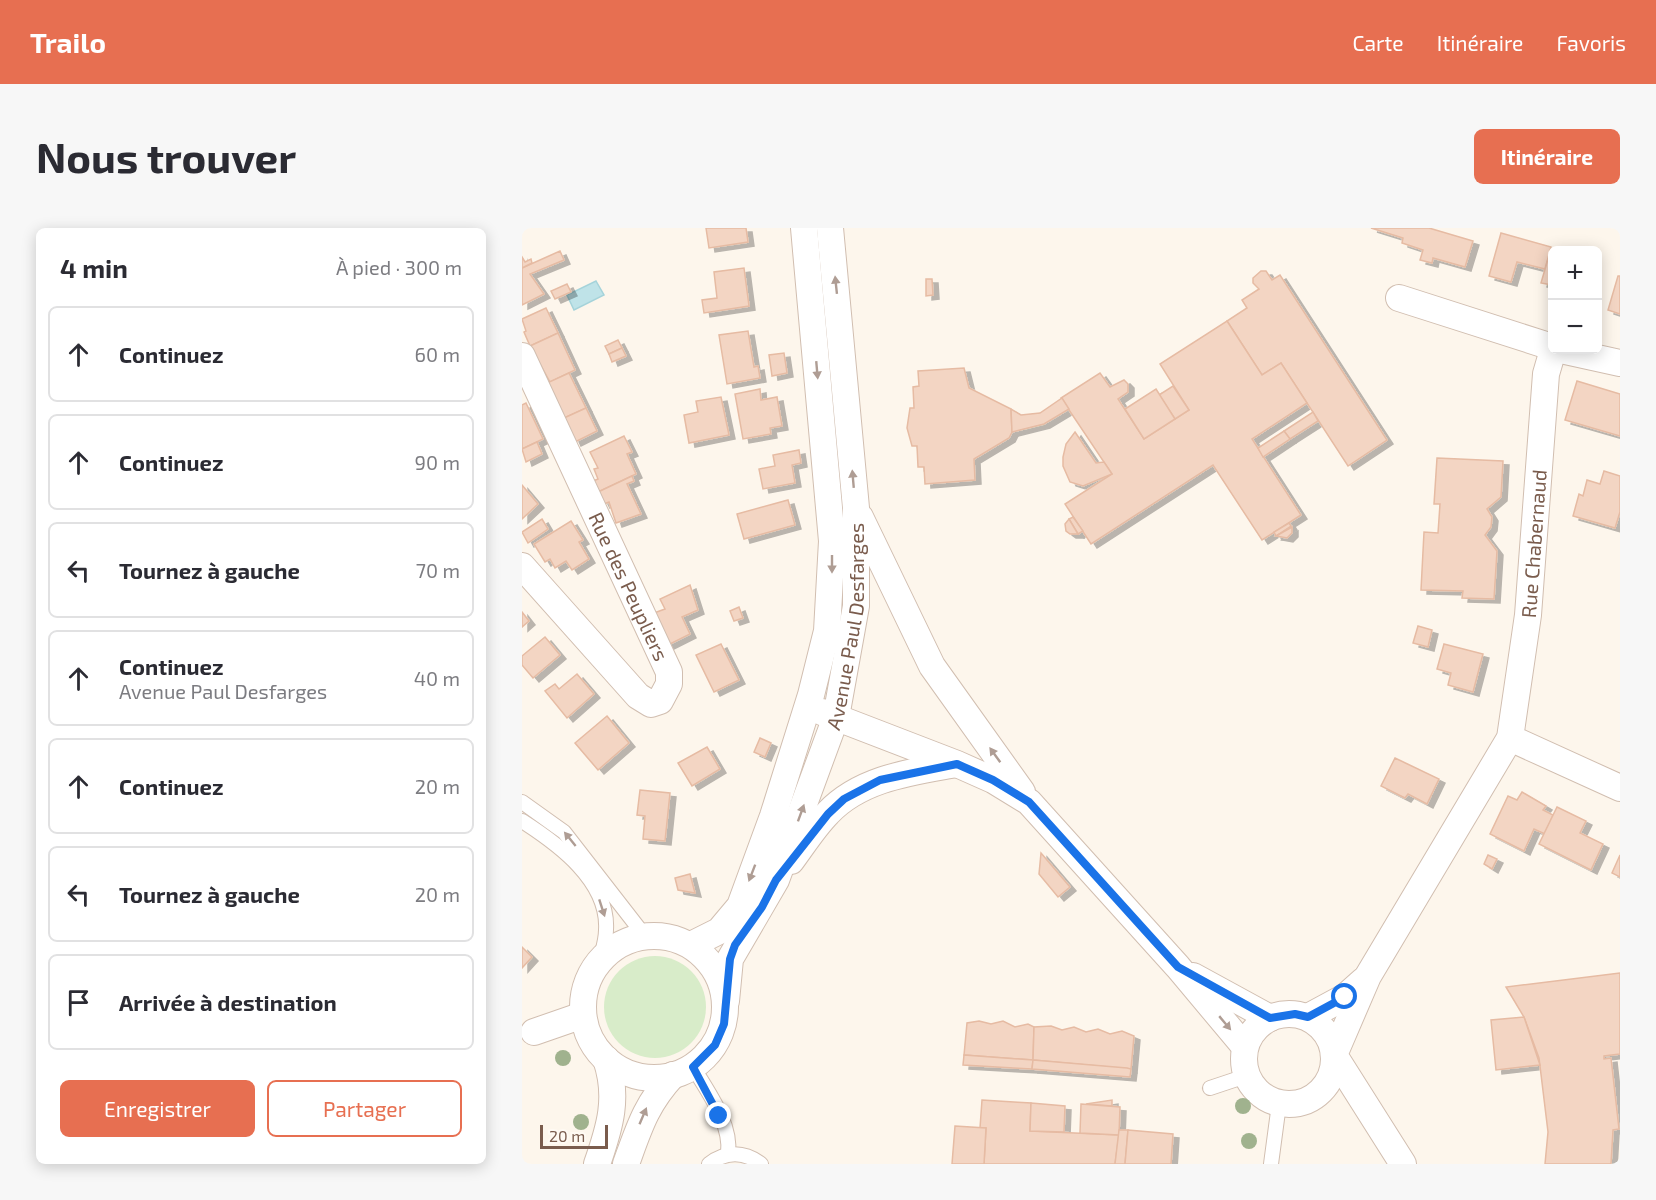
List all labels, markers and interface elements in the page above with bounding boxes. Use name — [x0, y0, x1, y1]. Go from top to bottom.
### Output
text: Trailo — [30, 25, 106, 59]
text: Carte — [1352, 30, 1404, 55]
text: Itinéraire — [1437, 30, 1523, 55]
text: Favoris — [1556, 30, 1626, 55]
button: Itinéraire — [1474, 129, 1620, 184]
text: Nous trouver — [36, 131, 296, 181]
map controls — [1548, 246, 1602, 354]
button: + — [1548, 246, 1602, 300]
text: 4 min — [60, 252, 128, 283]
text: À pied · 300 m — [336, 255, 462, 279]
one-way arrow — [831, 276, 841, 295]
button: − — [1548, 300, 1602, 354]
icon: ahead — [62, 338, 95, 371]
text: Continuez — [119, 341, 223, 367]
text: 60 m — [415, 342, 460, 366]
one-way arrow — [812, 360, 822, 379]
icon: ahead — [62, 446, 95, 479]
text: Continuez — [119, 449, 223, 475]
text: 90 m — [415, 450, 460, 474]
street label: Rue Chabernaud — [1516, 469, 1551, 619]
one-way arrow — [848, 470, 858, 489]
street label: Rue des Peupliers — [584, 508, 674, 664]
street label: Avenue Paul Desfarges — [820, 523, 868, 733]
icon: left — [62, 554, 95, 587]
one-way arrow — [827, 555, 837, 574]
text: Tournez à gauche — [119, 557, 300, 583]
text: 70 m — [416, 558, 460, 582]
text: Continuez — [119, 653, 223, 679]
icon: ahead — [62, 662, 95, 695]
text: 40 m — [414, 666, 460, 690]
text: Avenue Paul Desfarges — [119, 679, 327, 703]
one-way arrow — [989, 747, 1001, 763]
icon: ahead — [62, 770, 95, 803]
text: Continuez — [119, 773, 223, 799]
text: 20 m — [415, 774, 460, 798]
one-way arrow — [796, 804, 806, 822]
one-way arrow — [564, 832, 576, 847]
one-way arrow — [747, 865, 757, 883]
icon: left — [62, 878, 95, 911]
text: Tournez à gauche — [119, 881, 300, 907]
text: 20 m — [415, 882, 460, 906]
one-way arrow — [598, 899, 607, 917]
route start — [1331, 983, 1357, 1009]
icon: arrive — [62, 986, 95, 1019]
text: Arrivée à destination — [119, 989, 337, 1015]
one-way arrow — [1218, 1015, 1231, 1031]
button: Enregistrer — [60, 1080, 255, 1137]
button: Partager — [267, 1080, 462, 1137]
route end — [705, 1102, 731, 1128]
one-way arrow — [639, 1107, 648, 1125]
scale bar — [540, 1122, 608, 1150]
text: 20 m — [549, 1126, 585, 1145]

